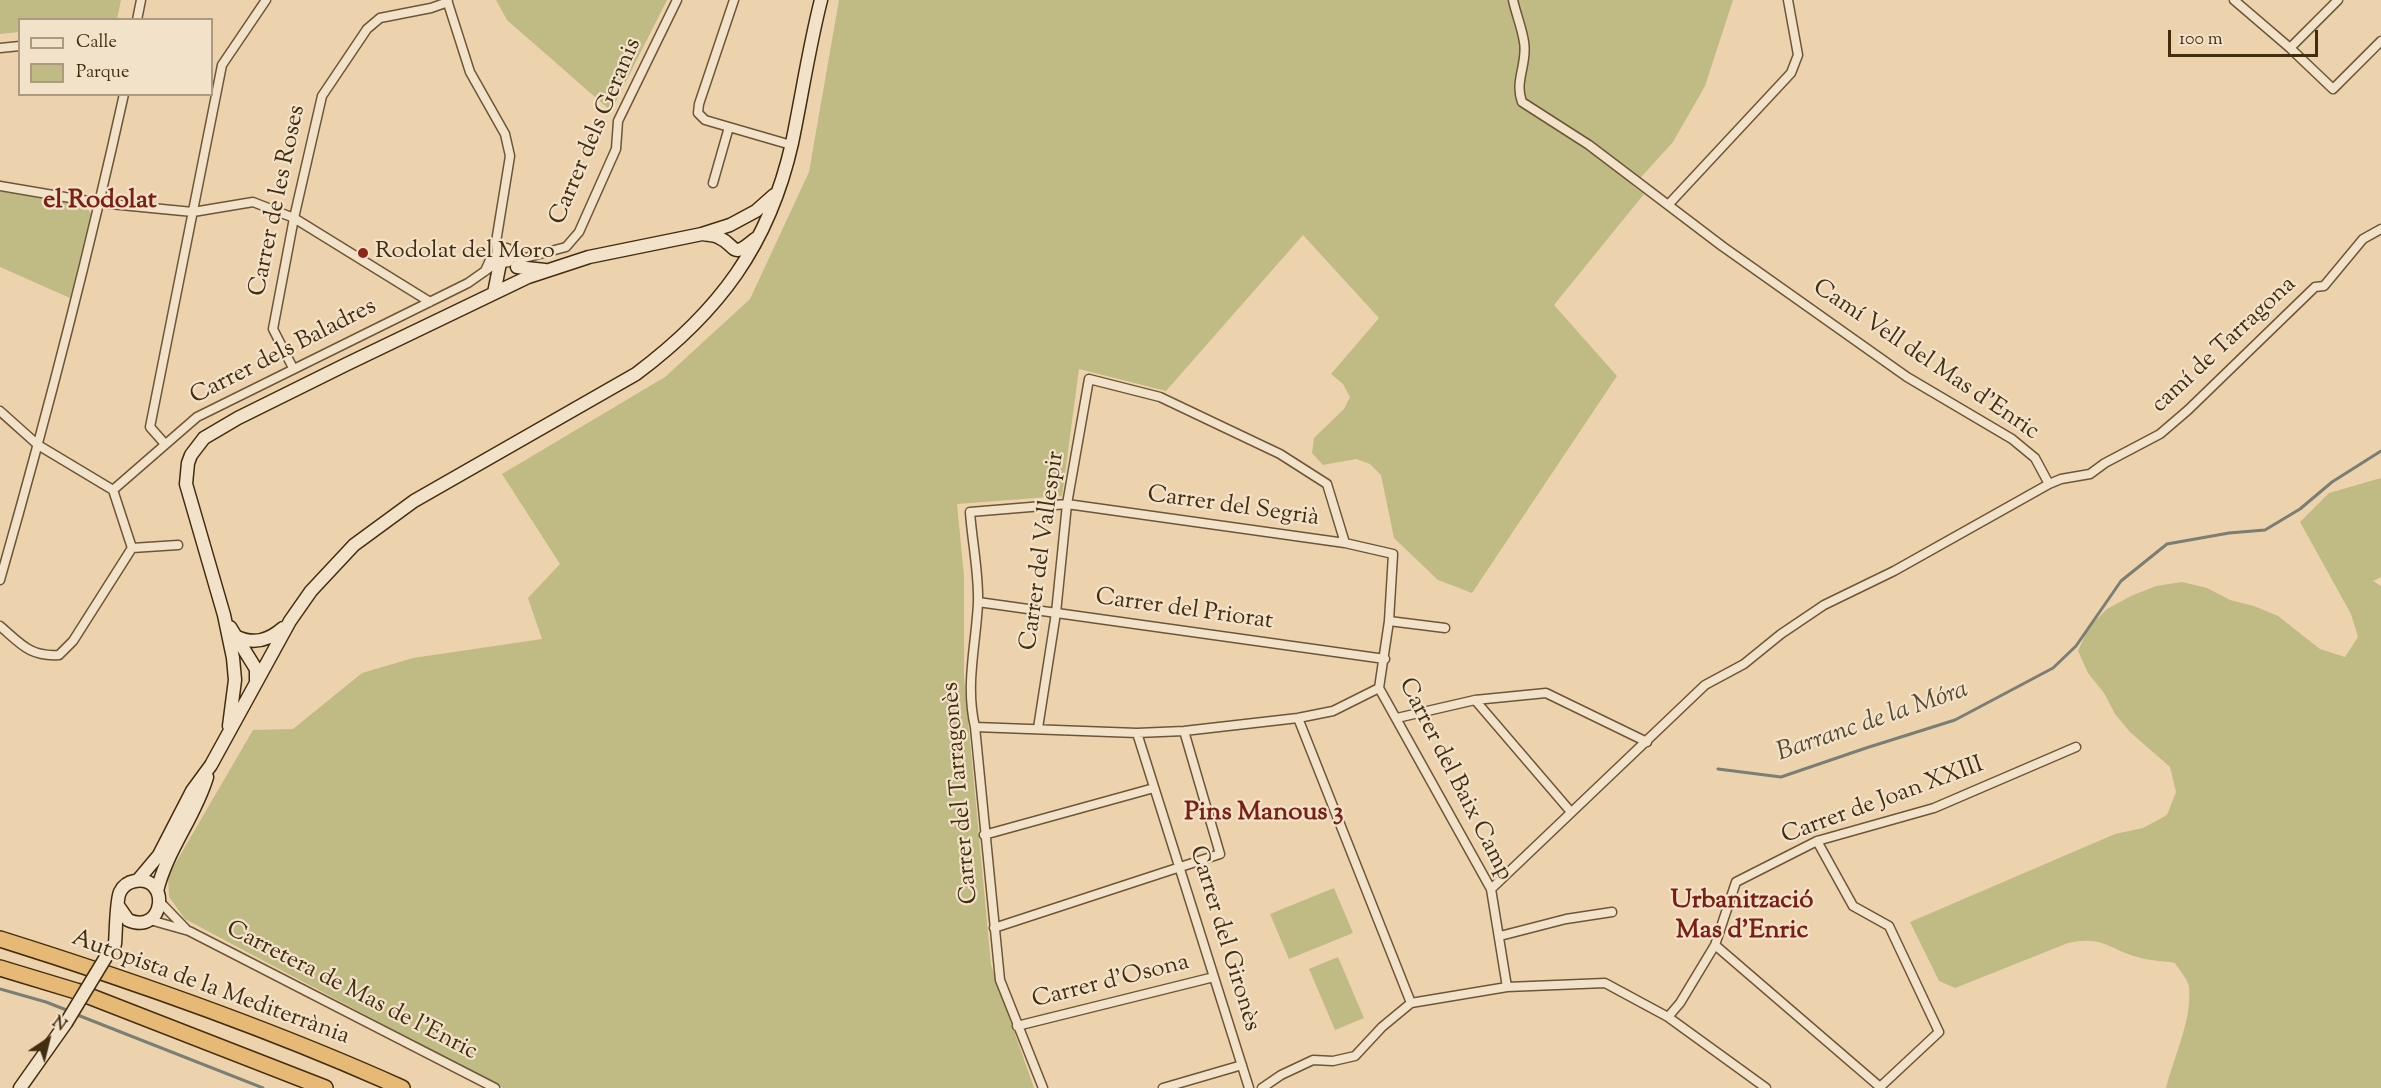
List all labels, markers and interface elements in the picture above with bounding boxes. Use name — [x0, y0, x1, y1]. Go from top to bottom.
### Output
legend — [18, 18, 213, 96]
scale bar — [2171, 18, 2321, 56]
text: 100 m — [2179, 27, 2223, 53]
text: Calle — [76, 30, 117, 56]
street label: Carrer dels Geranis — [545, 34, 649, 230]
text: Parque — [76, 60, 129, 86]
street label: Carrer de les Roses — [245, 103, 313, 299]
district label: el Rodolat — [43, 187, 157, 219]
place label: Rodolat del Moro — [375, 239, 555, 267]
marker: Rodolat del Moro — [356, 246, 370, 260]
street label: camí de Tarragona — [2147, 272, 2303, 420]
street label: Camí Vell del Mas d'Enric — [1806, 274, 2044, 448]
street label: Carrer dels Baladres — [186, 294, 382, 412]
street label: Carrer del Vallespir — [1016, 449, 1072, 653]
street label: Carrer del Segrià — [1145, 482, 1321, 534]
street label: Carrer del Priorat — [1093, 584, 1275, 638]
street label: Carrer del Baix Camp — [1390, 674, 1518, 886]
water label: Barranc de la Móra — [1773, 676, 1973, 770]
street label: Carrer del Tarragonès — [938, 681, 986, 905]
street label: Carrer de Joan XXIII — [1778, 752, 1988, 852]
district label: Pins Manous 3 — [1184, 799, 1344, 831]
street label: Carrer del Gironès — [1181, 843, 1265, 1035]
district label: Urbanització Mas d'Enric — [1670, 887, 1814, 948]
street label: Carretera de Mas de l'Enric — [221, 916, 481, 1068]
street label: Autopista de la Mediterrània — [67, 925, 353, 1053]
street label: Carrer d'Osona — [1029, 950, 1193, 1016]
north arrow — [18, 1010, 78, 1070]
text: N — [47, 1012, 70, 1038]

